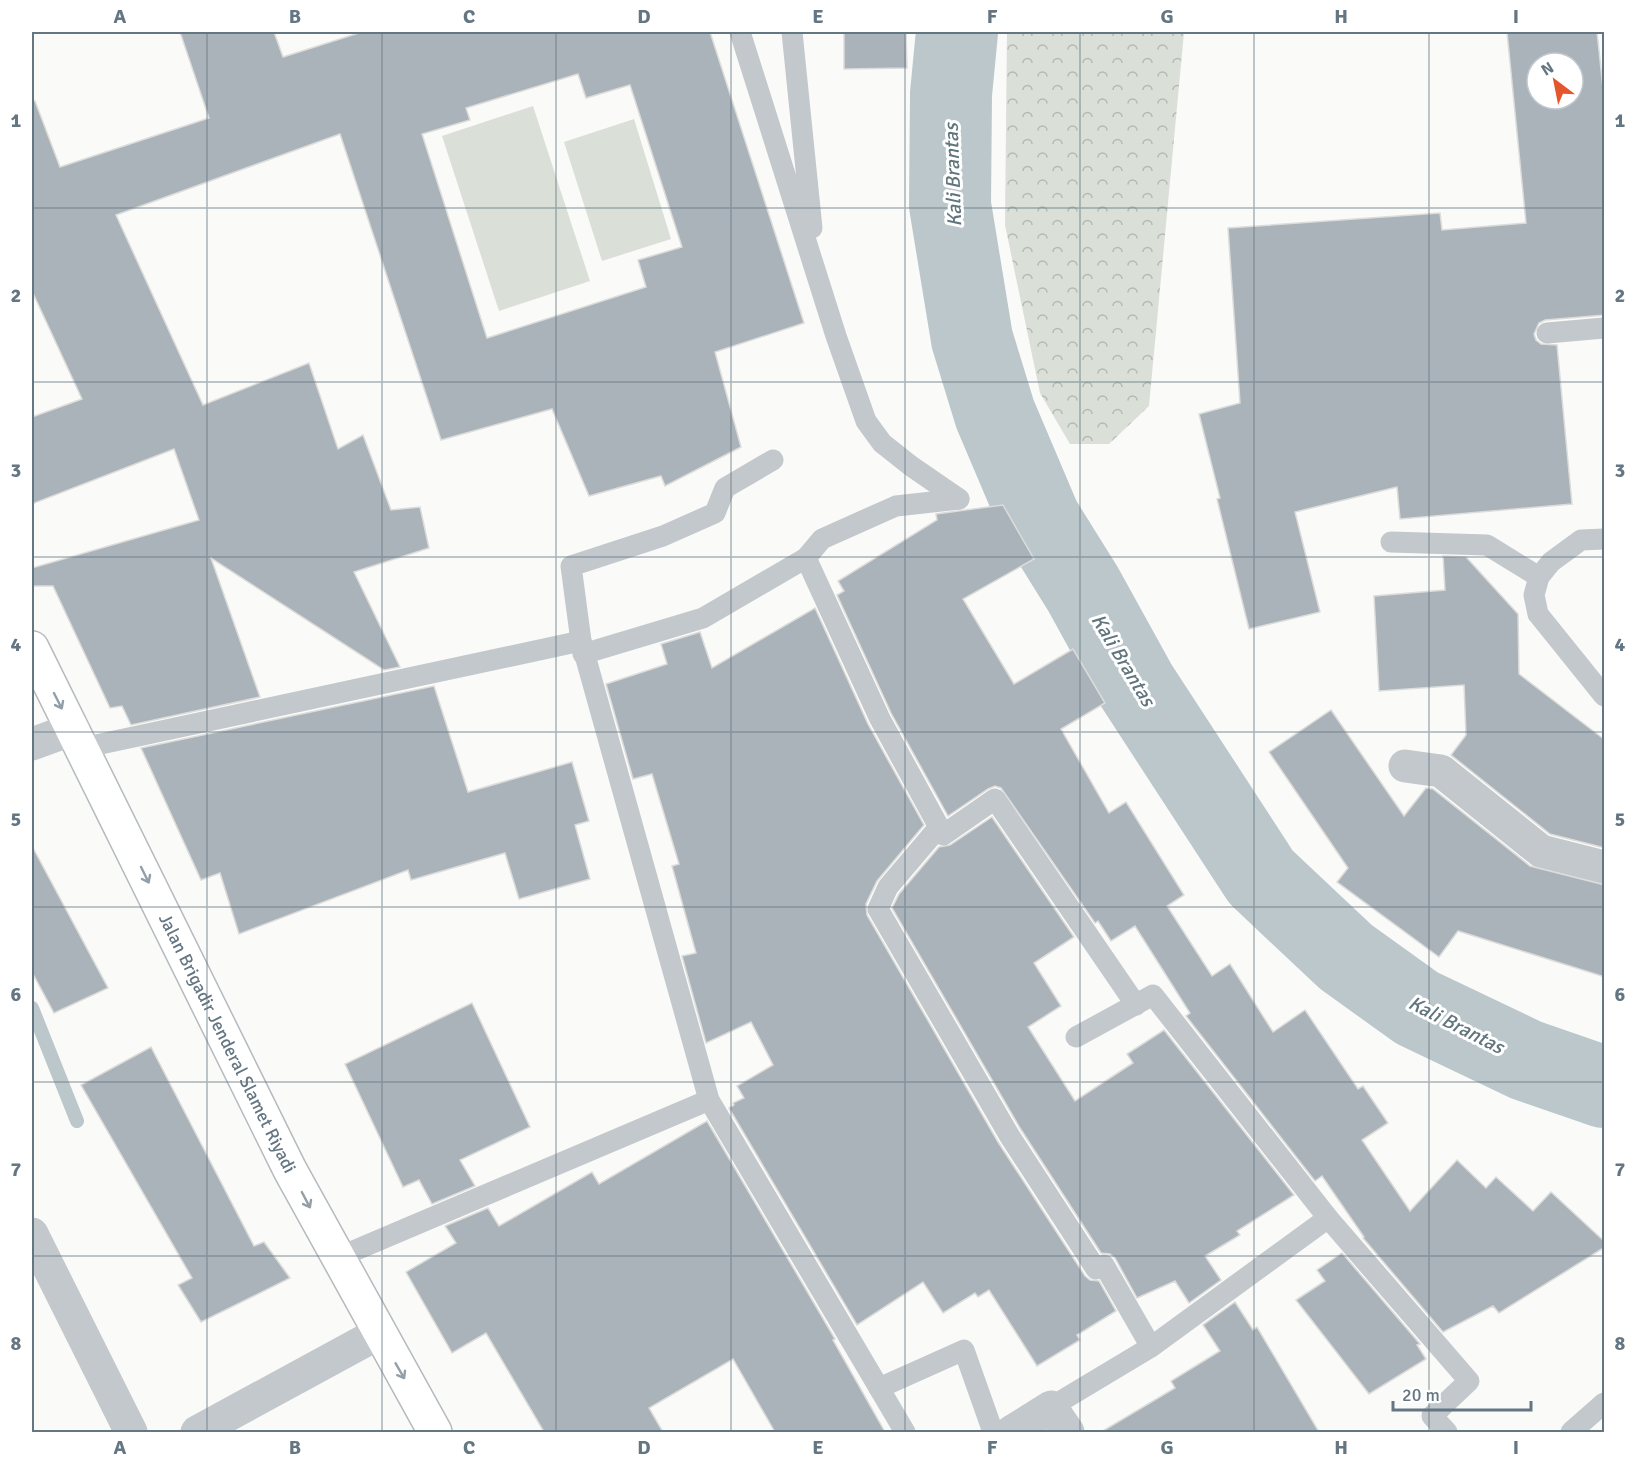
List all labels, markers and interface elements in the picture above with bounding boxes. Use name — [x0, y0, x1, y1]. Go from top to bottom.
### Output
text: A — [114, 4, 127, 29]
text: B — [289, 4, 301, 29]
text: C — [463, 4, 475, 29]
text: D — [637, 4, 651, 29]
text: E — [812, 4, 824, 29]
text: F — [987, 4, 998, 29]
text: G — [1160, 4, 1174, 29]
text: H — [1334, 4, 1348, 29]
text: I — [1513, 4, 1519, 29]
north arrow — [1525, 51, 1585, 111]
text: N — [1538, 58, 1558, 81]
text: 1 — [11, 108, 22, 133]
text: 1 — [1615, 108, 1626, 133]
water label: Kali Brantas — [939, 121, 967, 227]
text: 2 — [11, 283, 21, 308]
text: 2 — [1615, 283, 1625, 308]
text: 3 — [11, 458, 21, 483]
text: 3 — [1615, 458, 1625, 483]
water label: Kali Brantas — [1086, 609, 1162, 713]
text: 4 — [11, 632, 22, 657]
text: 4 — [1615, 632, 1626, 657]
one-way arrow — [53, 691, 64, 709]
text: 5 — [11, 807, 21, 832]
text: 5 — [1615, 807, 1625, 832]
one-way arrow — [139, 866, 151, 884]
street label: Jalan Brigadir Jenderal Slamet Riyadi — [154, 910, 301, 1177]
text: 6 — [11, 982, 22, 1007]
text: 6 — [1615, 982, 1626, 1007]
water label: Kali Brantas — [1404, 990, 1510, 1061]
text: 7 — [11, 1157, 22, 1182]
text: 7 — [1615, 1157, 1626, 1182]
one-way arrow — [301, 1191, 312, 1209]
text: 8 — [11, 1331, 22, 1356]
text: 8 — [1615, 1331, 1626, 1356]
one-way arrow — [395, 1362, 407, 1379]
scale bar — [1393, 1374, 1531, 1412]
text: 20 m — [1402, 1384, 1440, 1406]
text: A — [114, 1435, 127, 1460]
text: B — [289, 1435, 301, 1460]
text: C — [463, 1435, 475, 1460]
text: D — [637, 1435, 651, 1460]
text: E — [812, 1435, 824, 1460]
text: F — [987, 1435, 998, 1460]
text: G — [1160, 1435, 1174, 1460]
text: H — [1334, 1435, 1348, 1460]
text: I — [1513, 1435, 1519, 1460]

